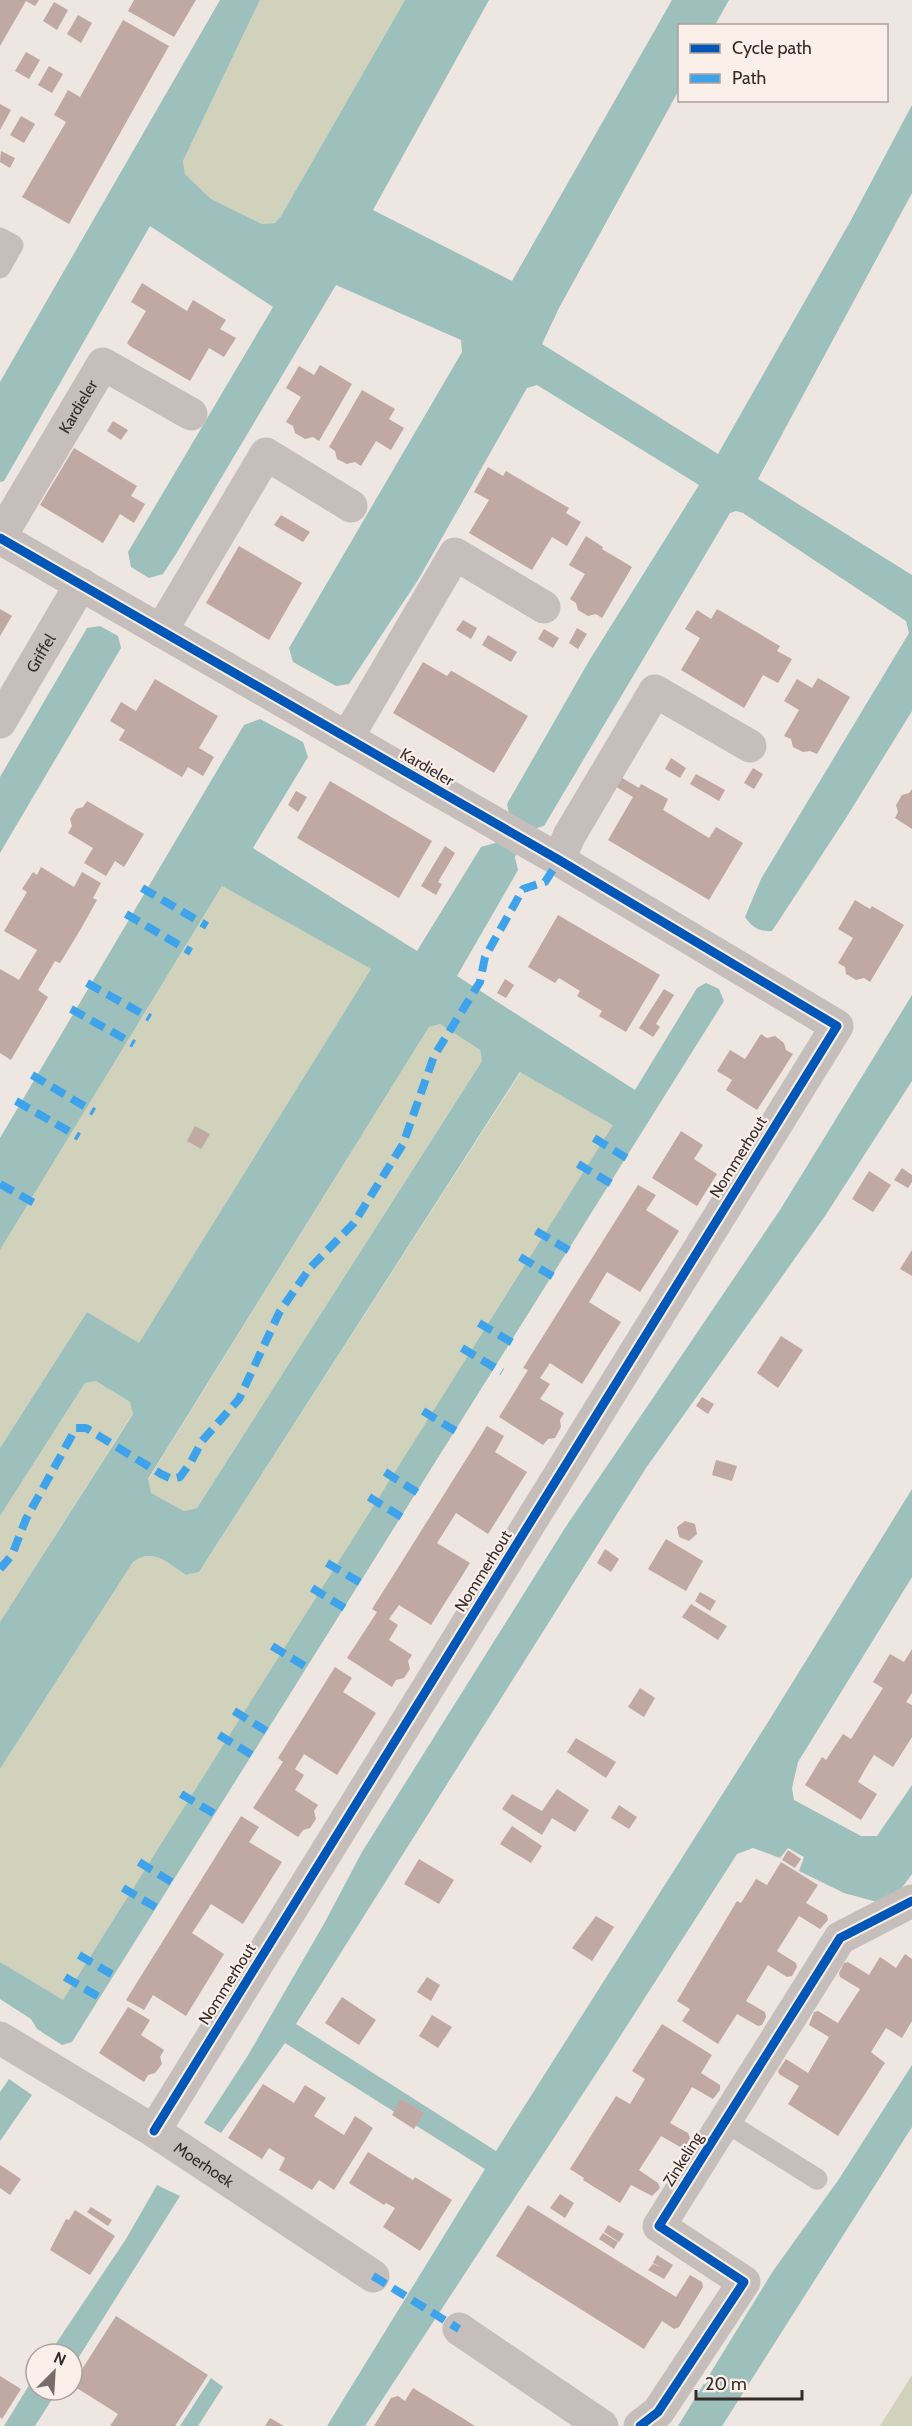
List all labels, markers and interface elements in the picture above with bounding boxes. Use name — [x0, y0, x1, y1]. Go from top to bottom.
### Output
legend — [678, 24, 888, 102]
text: Cycle path — [732, 37, 812, 59]
text: Path — [732, 67, 766, 89]
street label: Kardieler — [54, 375, 102, 437]
street label: Griffel — [22, 630, 59, 676]
street label: Kardieler — [397, 744, 458, 790]
street label: Nommerhout — [705, 1112, 771, 1201]
street label: Nommerhout — [450, 1526, 516, 1615]
street label: Nommerhout — [194, 1939, 260, 2028]
street label: Zinkeling — [659, 2128, 708, 2190]
street label: Moerhoek — [171, 2138, 238, 2191]
north arrow — [24, 2342, 84, 2402]
text: N — [51, 2348, 69, 2370]
scale bar — [696, 2363, 802, 2401]
text: 20 m — [705, 2373, 747, 2395]

